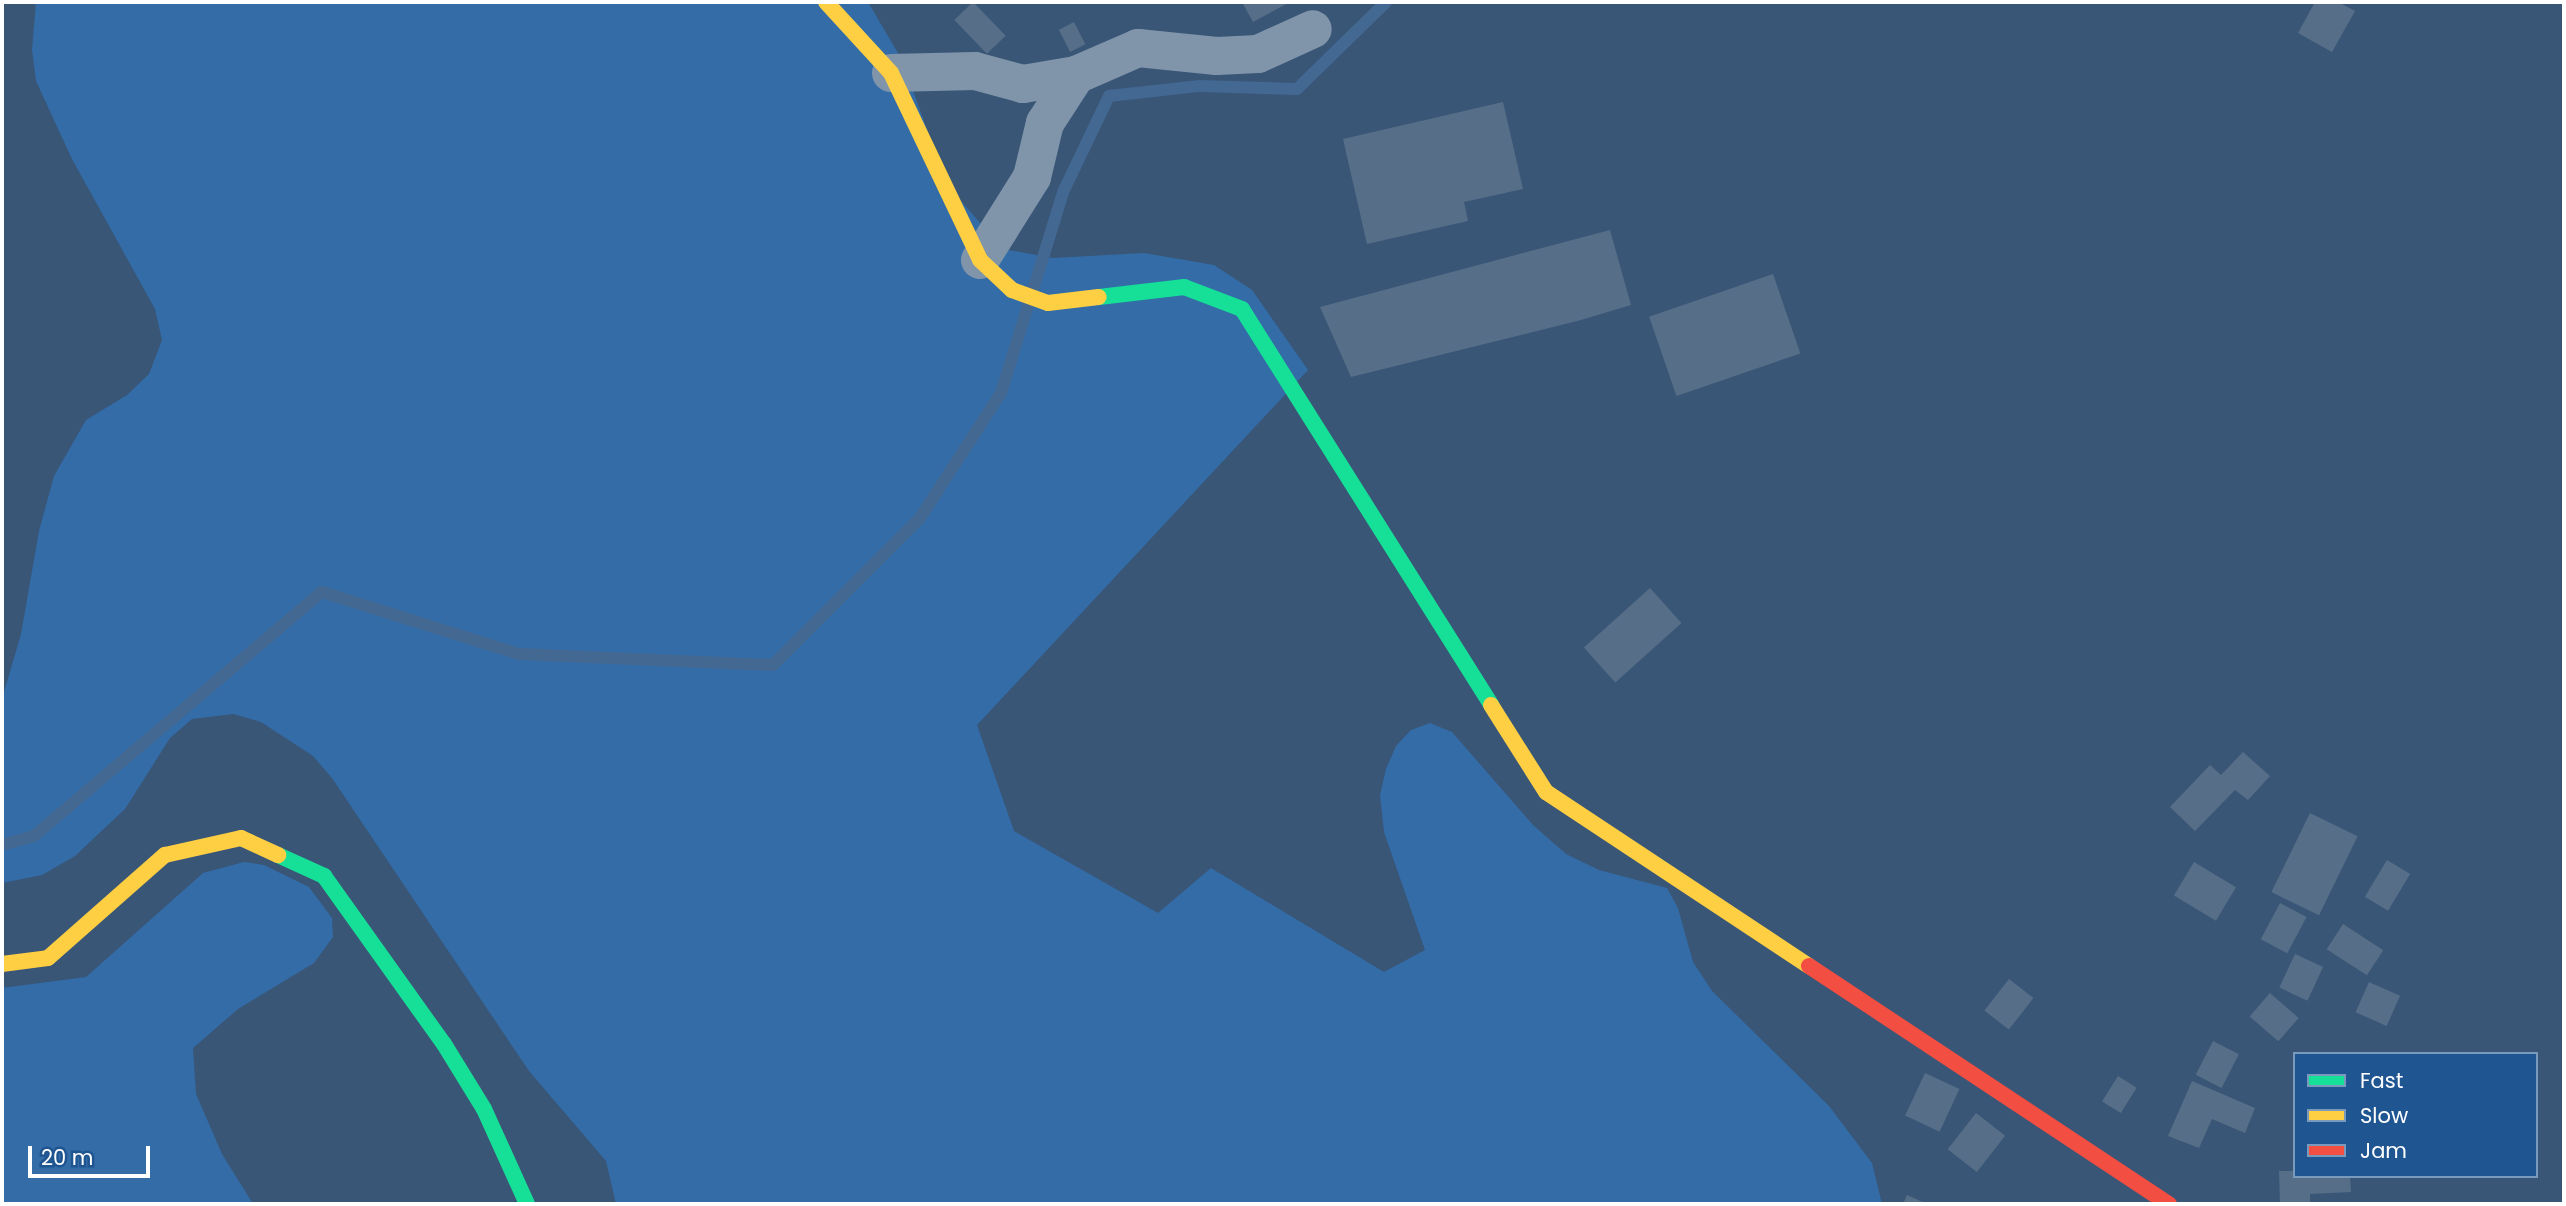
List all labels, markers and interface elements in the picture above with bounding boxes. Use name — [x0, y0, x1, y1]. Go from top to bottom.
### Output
legend — [2293, 1052, 2538, 1178]
text: Fast — [2360, 1066, 2403, 1095]
text: Slow — [2360, 1101, 2408, 1130]
scale bar — [32, 1132, 154, 1176]
text: Jam — [2360, 1136, 2407, 1165]
text: 20 m — [41, 1143, 94, 1172]

